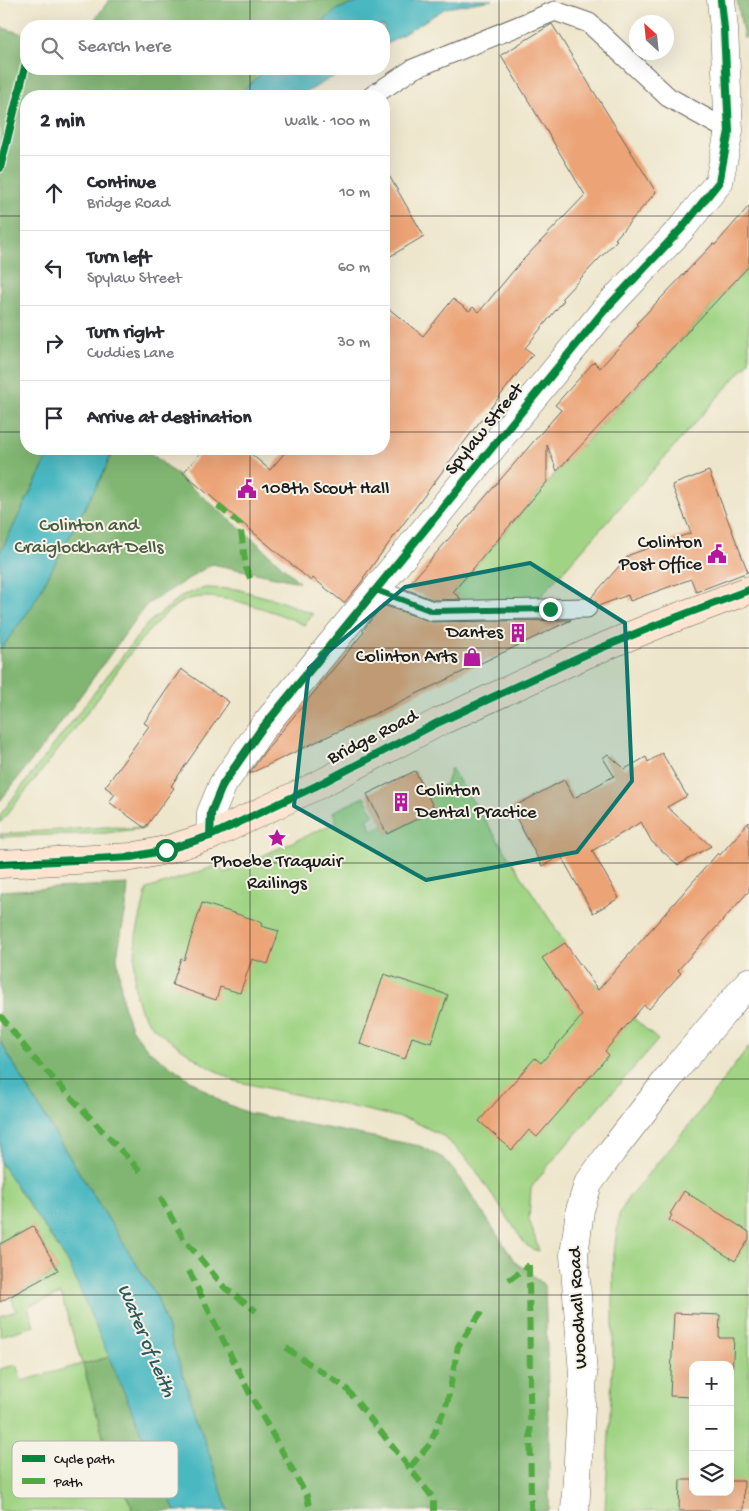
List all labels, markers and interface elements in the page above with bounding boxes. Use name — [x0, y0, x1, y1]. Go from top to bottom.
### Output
north arrow — [629, 15, 674, 60]
search box — [20, 20, 390, 75]
icon: search — [38, 34, 66, 62]
text: Search here — [78, 36, 172, 59]
text: 2 min — [40, 110, 85, 135]
text: Walk · 100 m — [284, 113, 370, 132]
text: Continue — [87, 172, 156, 195]
icon: ahead — [40, 179, 68, 207]
text: 10 m — [339, 184, 370, 203]
text: Bridge Road — [87, 195, 170, 214]
text: Turn left — [87, 247, 151, 270]
icon: left — [40, 254, 68, 282]
text: 60 m — [338, 259, 370, 278]
text: Spylaw Street — [87, 270, 181, 289]
text: Turn right — [87, 322, 163, 345]
icon: right — [40, 329, 68, 357]
text: 30 m — [337, 334, 370, 353]
text: Cuddies Lane — [87, 345, 174, 364]
street label: Spylaw Street — [441, 377, 531, 481]
icon: arrive — [40, 404, 68, 432]
text: Arrive at destination — [87, 407, 251, 430]
public building icon: 108th Scout Hall — [236, 478, 258, 500]
place label: 108th Scout Hall — [261, 478, 389, 501]
park label: Colinton and Craiglockhart Dells — [15, 515, 164, 560]
place label: Colinton Post Office — [618, 532, 702, 577]
public building icon: Colinton Post Office — [706, 543, 728, 565]
route end — [539, 598, 562, 621]
place label: Dantes — [444, 622, 504, 645]
building icon: Dantes — [507, 622, 529, 644]
place label: Colinton Arts — [356, 646, 458, 669]
shop icon: Colinton Arts — [461, 646, 483, 668]
street label: Bridge Road — [323, 705, 424, 771]
place label: Colinton Dental Practice — [414, 780, 537, 825]
building icon: Colinton Dental Practice — [390, 791, 412, 813]
place icon: Phoebe Traquair Railings — [266, 827, 288, 849]
route start — [155, 839, 178, 862]
place label: Phoebe Traquair Railings — [211, 851, 345, 896]
street label: Woodhall Road — [564, 1245, 594, 1370]
water label: Water of Leith — [111, 1281, 179, 1401]
map controls — [689, 1361, 734, 1496]
button: + — [689, 1361, 734, 1406]
button: − — [689, 1406, 734, 1451]
legend — [12, 1441, 178, 1498]
button: layers — [689, 1451, 734, 1496]
text: Cycle path — [54, 1452, 115, 1469]
text: Path — [53, 1475, 83, 1492]

